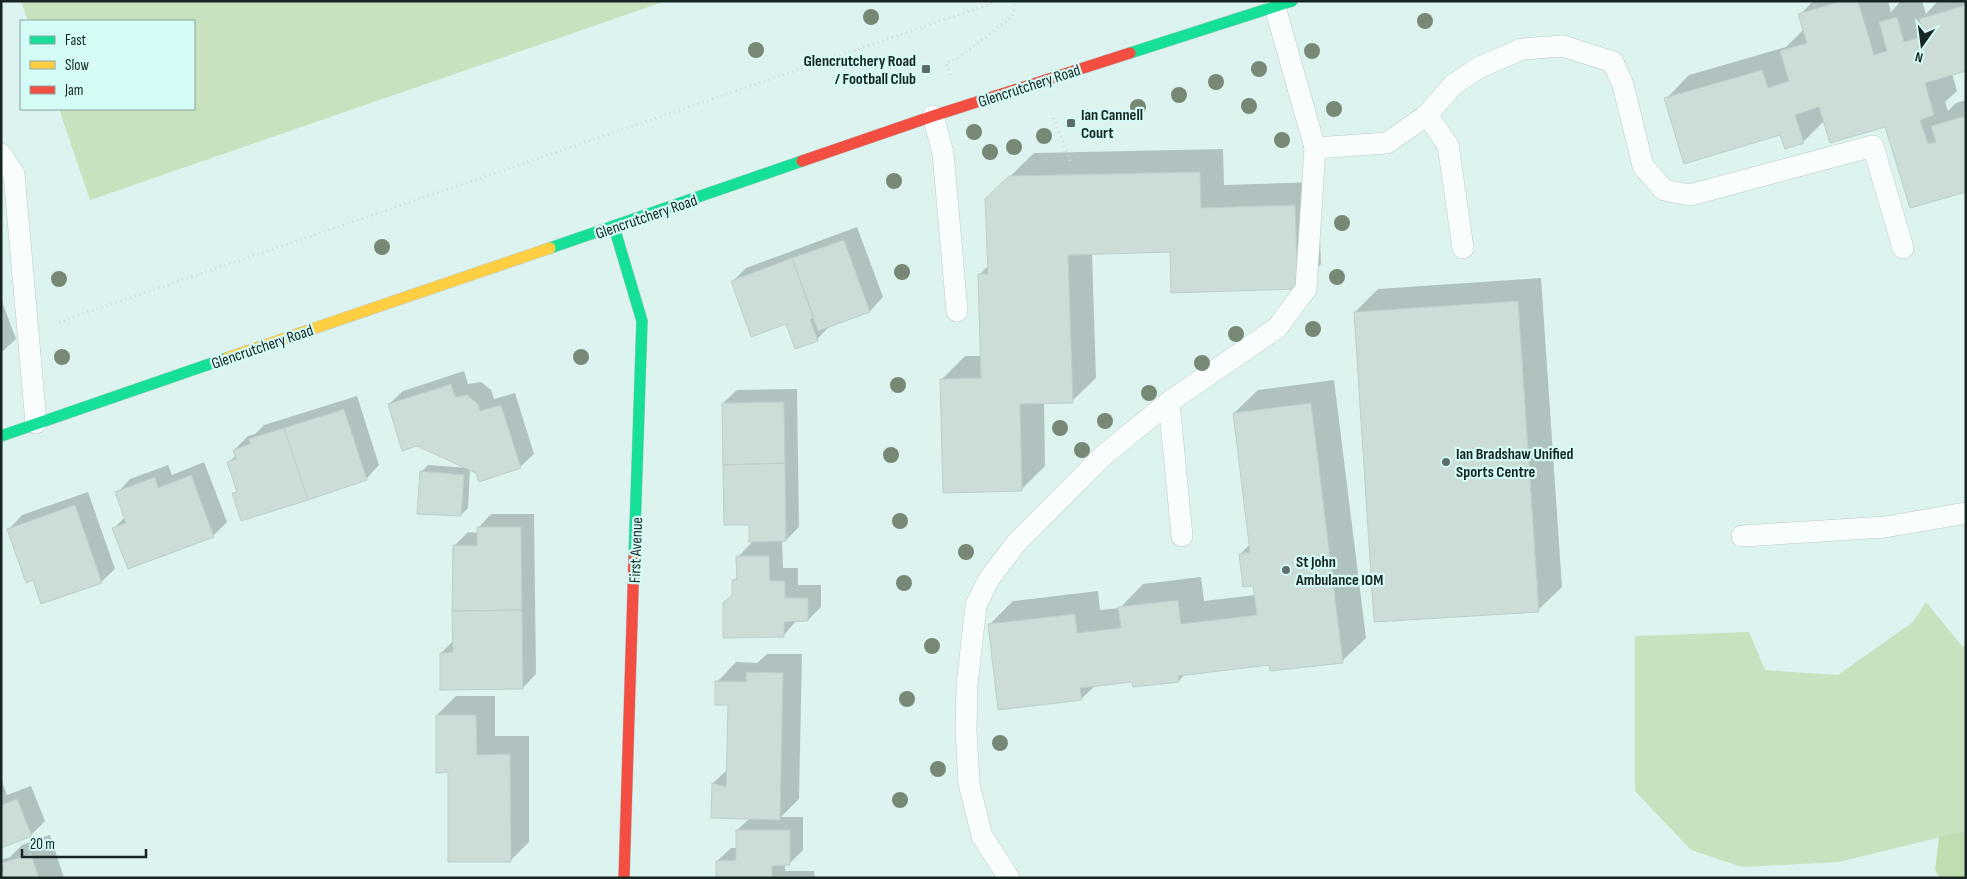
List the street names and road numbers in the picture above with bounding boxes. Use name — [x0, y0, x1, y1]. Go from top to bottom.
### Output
street label: Glencrutchery Road — [976, 61, 1083, 112]
street label: Glencrutchery Road — [593, 191, 700, 244]
street label: Glencrutchery Road — [209, 321, 316, 374]
street label: First Avenue — [626, 517, 647, 583]

